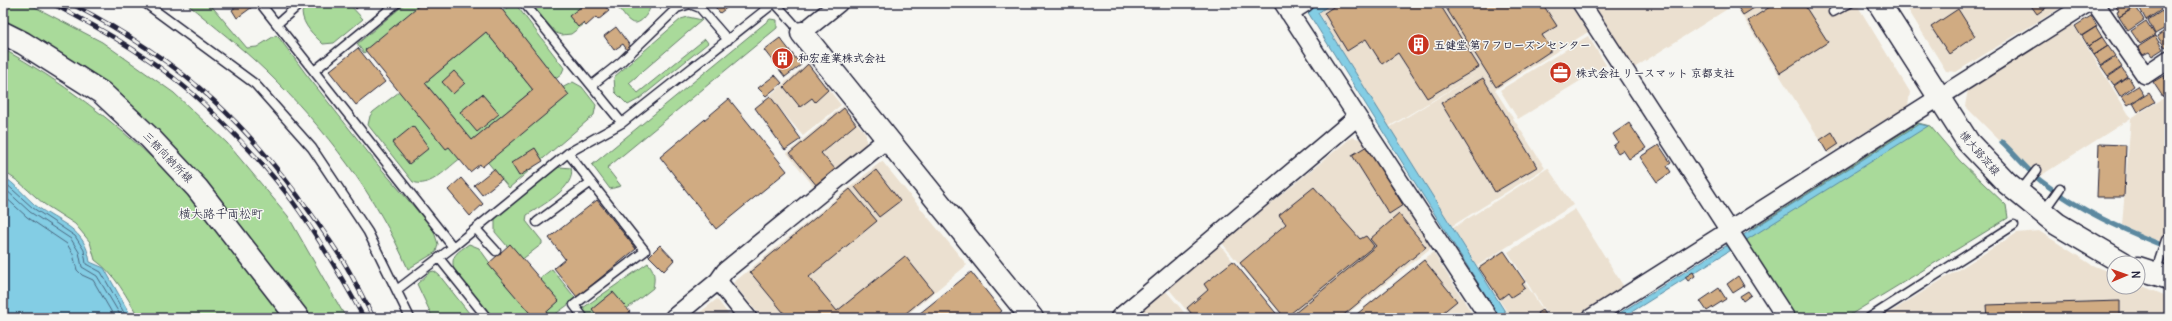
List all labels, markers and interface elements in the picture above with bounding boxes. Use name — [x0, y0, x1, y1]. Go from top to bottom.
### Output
building icon: 五健堂 第７フローズンセンター — [1405, 32, 1431, 58]
place label: 五健堂 第７フローズンセンター — [1434, 38, 1590, 52]
building icon: 和宏産業株式会社 — [770, 45, 796, 71]
place label: 和宏産業株式会社 — [798, 51, 886, 65]
office icon: 株式会社 リースマット 京都支社 — [1548, 60, 1574, 86]
place label: 株式会社 リースマット 京都支社 — [1576, 66, 1735, 80]
street label: 三栖向納所線 — [140, 128, 196, 186]
street label: 横大路淀線 — [1957, 128, 2003, 178]
district label: 横大路千両松町 — [179, 206, 263, 221]
north arrow — [2106, 255, 2146, 295]
text: N — [2129, 271, 2143, 279]

